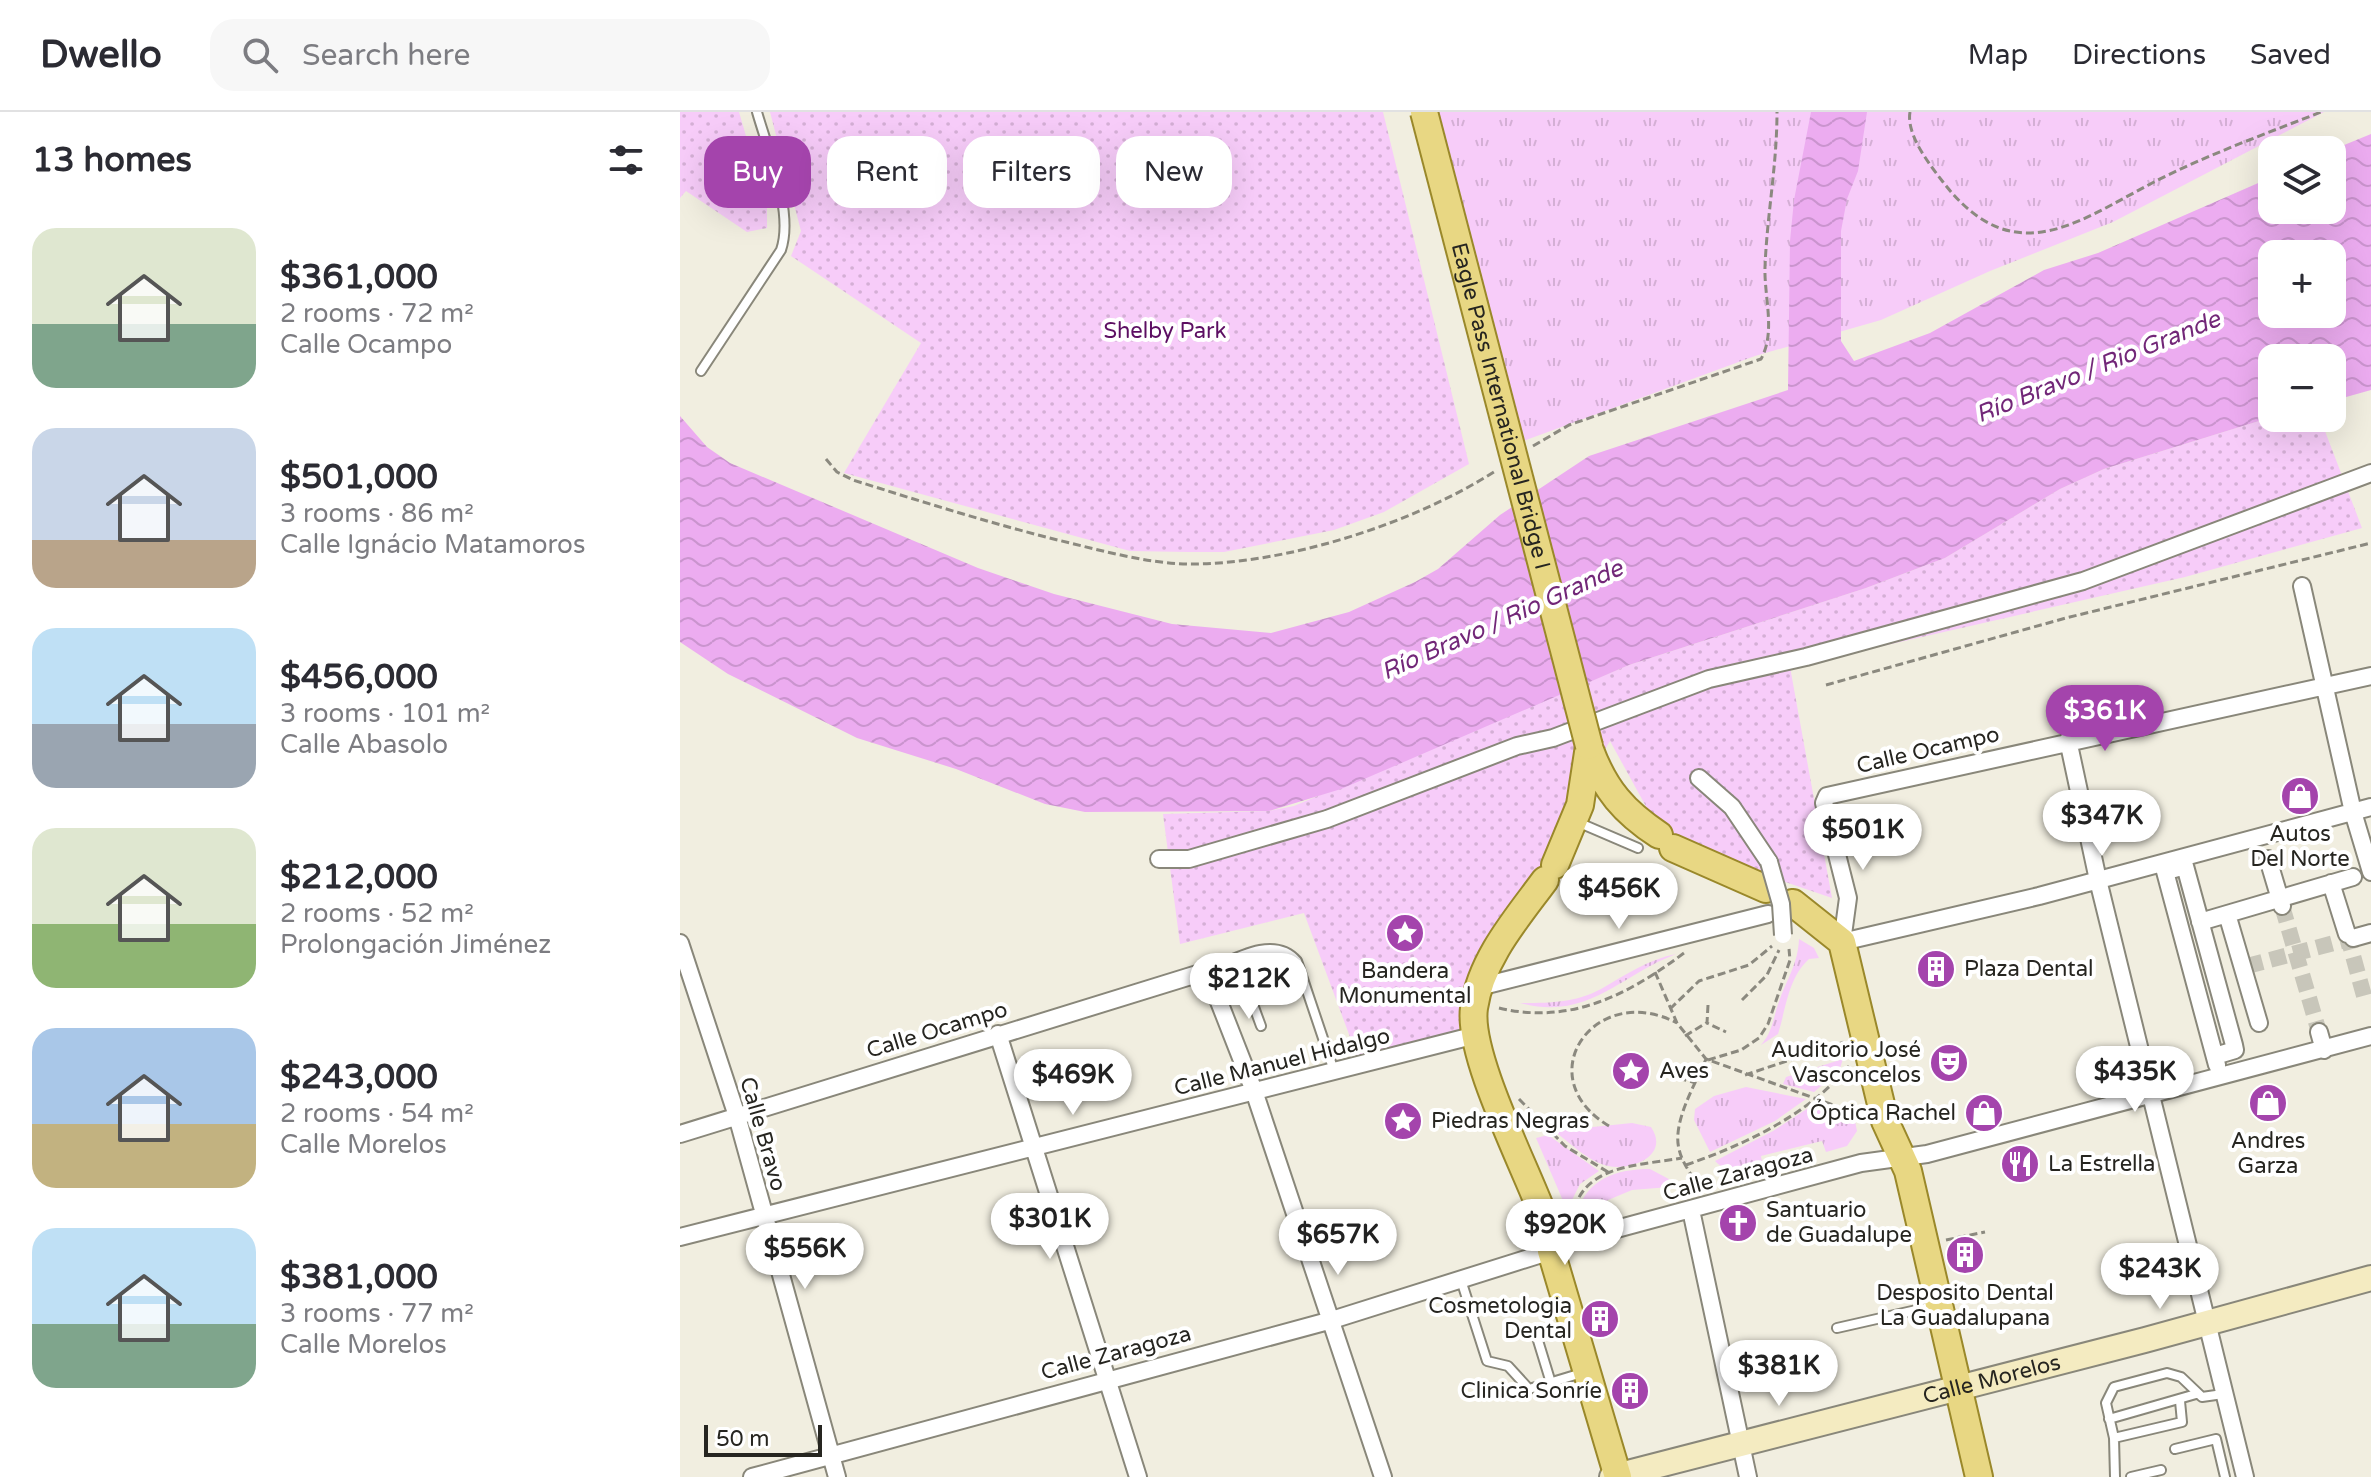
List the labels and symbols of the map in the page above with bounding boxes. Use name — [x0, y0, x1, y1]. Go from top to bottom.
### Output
street label: Eagle Pass International Bridge I — [1446, 240, 1556, 572]
water label: Río Bravo / Rio Grande — [1971, 304, 2226, 429]
park label: Shelby Park — [1104, 318, 1226, 344]
water label: Río Bravo / Rio Grande — [1377, 553, 1628, 686]
pin: $361K — [2049, 685, 2161, 753]
street label: Calle Ocampo — [1854, 721, 2002, 779]
shop icon: Autos Del Norte — [2279, 775, 2321, 817]
pin: $347K — [2046, 790, 2158, 858]
pin: $501K — [1807, 804, 1919, 872]
place label: Autos Del Norte — [2250, 821, 2350, 872]
pin: $456K — [1563, 863, 1675, 931]
place icon: Bandera Monumental — [1384, 912, 1426, 954]
building icon: Plaza Dental — [1915, 948, 1957, 990]
pin: $212K — [1193, 953, 1305, 1021]
place label: Plaza Dental — [1964, 956, 2093, 982]
place label: Bandera Monumental — [1338, 958, 1472, 1009]
street label: Calle Ocampo — [863, 996, 1011, 1064]
street label: Calle Manuel Hidalgo — [1171, 1023, 1393, 1101]
place label: Auditorio José Vasconcelos — [1771, 1037, 1921, 1088]
theatre icon: Auditorio José Vasconcelos — [1928, 1042, 1970, 1084]
pin: $435K — [2079, 1046, 2191, 1114]
pin: $469K — [1017, 1049, 1129, 1117]
place icon: Aves — [1610, 1050, 1652, 1092]
place label: Aves — [1659, 1058, 1709, 1084]
street label: Calle Bravo — [734, 1074, 792, 1194]
shop icon: Andres Garza — [2247, 1082, 2289, 1124]
shop icon: Óptica Rachel — [1963, 1092, 2005, 1134]
place label: Óptica Rachel — [1810, 1099, 1956, 1126]
place icon: Piedras Negras — [1382, 1100, 1424, 1142]
place label: Piedras Negras — [1431, 1108, 1590, 1134]
place label: Andres Garza — [2231, 1128, 2305, 1179]
street label: Calle Zaragoza — [1660, 1141, 1816, 1207]
restaurant icon: La Estrella — [1999, 1143, 2041, 1185]
place label: La Estrella — [2048, 1151, 2155, 1177]
pin: $301K — [994, 1193, 1106, 1261]
place label: Santuario de Guadalupe — [1766, 1197, 1912, 1248]
pin: $920K — [1509, 1199, 1621, 1267]
church icon: Santuario de Guadalupe — [1717, 1202, 1759, 1244]
pin: $657K — [1282, 1209, 1394, 1277]
pin: $556K — [749, 1223, 861, 1291]
building icon: Desposito Dental La Guadalupana — [1944, 1234, 1986, 1276]
pin: $243K — [2104, 1243, 2216, 1311]
place label: Desposito Dental La Guadalupana — [1876, 1280, 2054, 1331]
place label: Cosmetologia Dental — [1428, 1293, 1572, 1344]
building icon: Cosmetologia Dental — [1579, 1298, 1621, 1340]
street label: Calle Zaragoza — [1038, 1320, 1194, 1386]
pin: $381K — [1723, 1340, 1835, 1408]
street label: Calle Morelos — [1920, 1349, 2063, 1410]
building icon: Clinica Sonríe — [1609, 1370, 1651, 1412]
place label: Clinica Sonríe — [1460, 1378, 1602, 1404]
scale bar — [704, 1421, 822, 1457]

